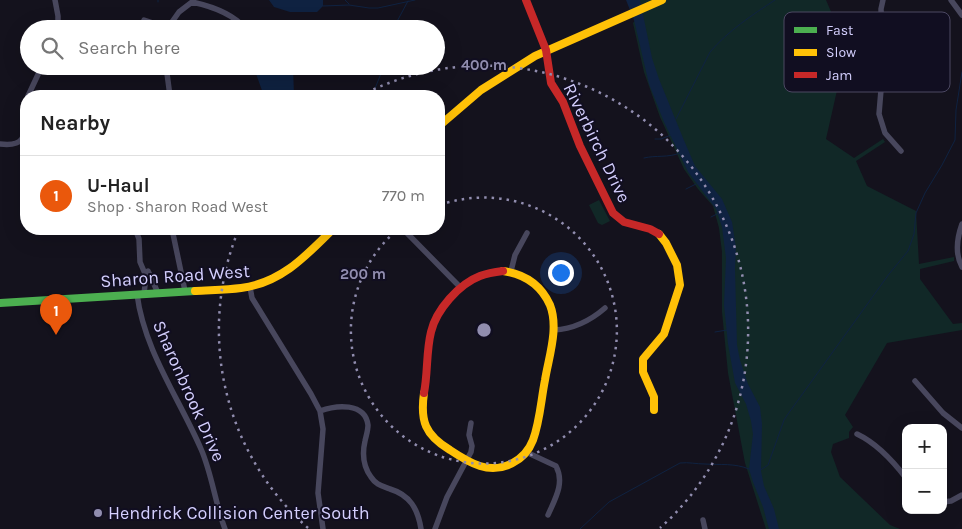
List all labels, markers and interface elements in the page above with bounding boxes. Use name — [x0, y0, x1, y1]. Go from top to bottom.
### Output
legend — [784, 12, 950, 92]
search box — [20, 20, 445, 75]
text: Fast — [826, 22, 853, 39]
icon: search — [38, 34, 66, 62]
text: Search here — [78, 37, 180, 59]
text: Slow — [826, 44, 856, 61]
text: 400 m — [461, 56, 507, 74]
text: Jam — [826, 67, 852, 84]
street label: Riverbirch Drive — [559, 80, 635, 206]
text: Nearby — [40, 111, 110, 135]
text: U-Haul — [87, 175, 149, 197]
text: 1 — [53, 186, 59, 205]
text: 770 m — [382, 186, 425, 205]
text: Shop · Sharon Road West — [87, 197, 268, 216]
street label: Sharon Road West — [99, 260, 251, 292]
your location — [548, 260, 574, 286]
text: 200 m — [340, 265, 386, 283]
pin: 1 — [40, 294, 72, 335]
street label: Sharonbrook Drive — [148, 317, 230, 465]
centre of rings — [475, 321, 493, 339]
map controls — [902, 424, 947, 514]
button: + — [902, 424, 947, 469]
button: − — [902, 469, 947, 514]
place label: Hendrick Collision Center South — [108, 502, 370, 524]
marker: Hendrick Collision Center South — [92, 507, 104, 519]

